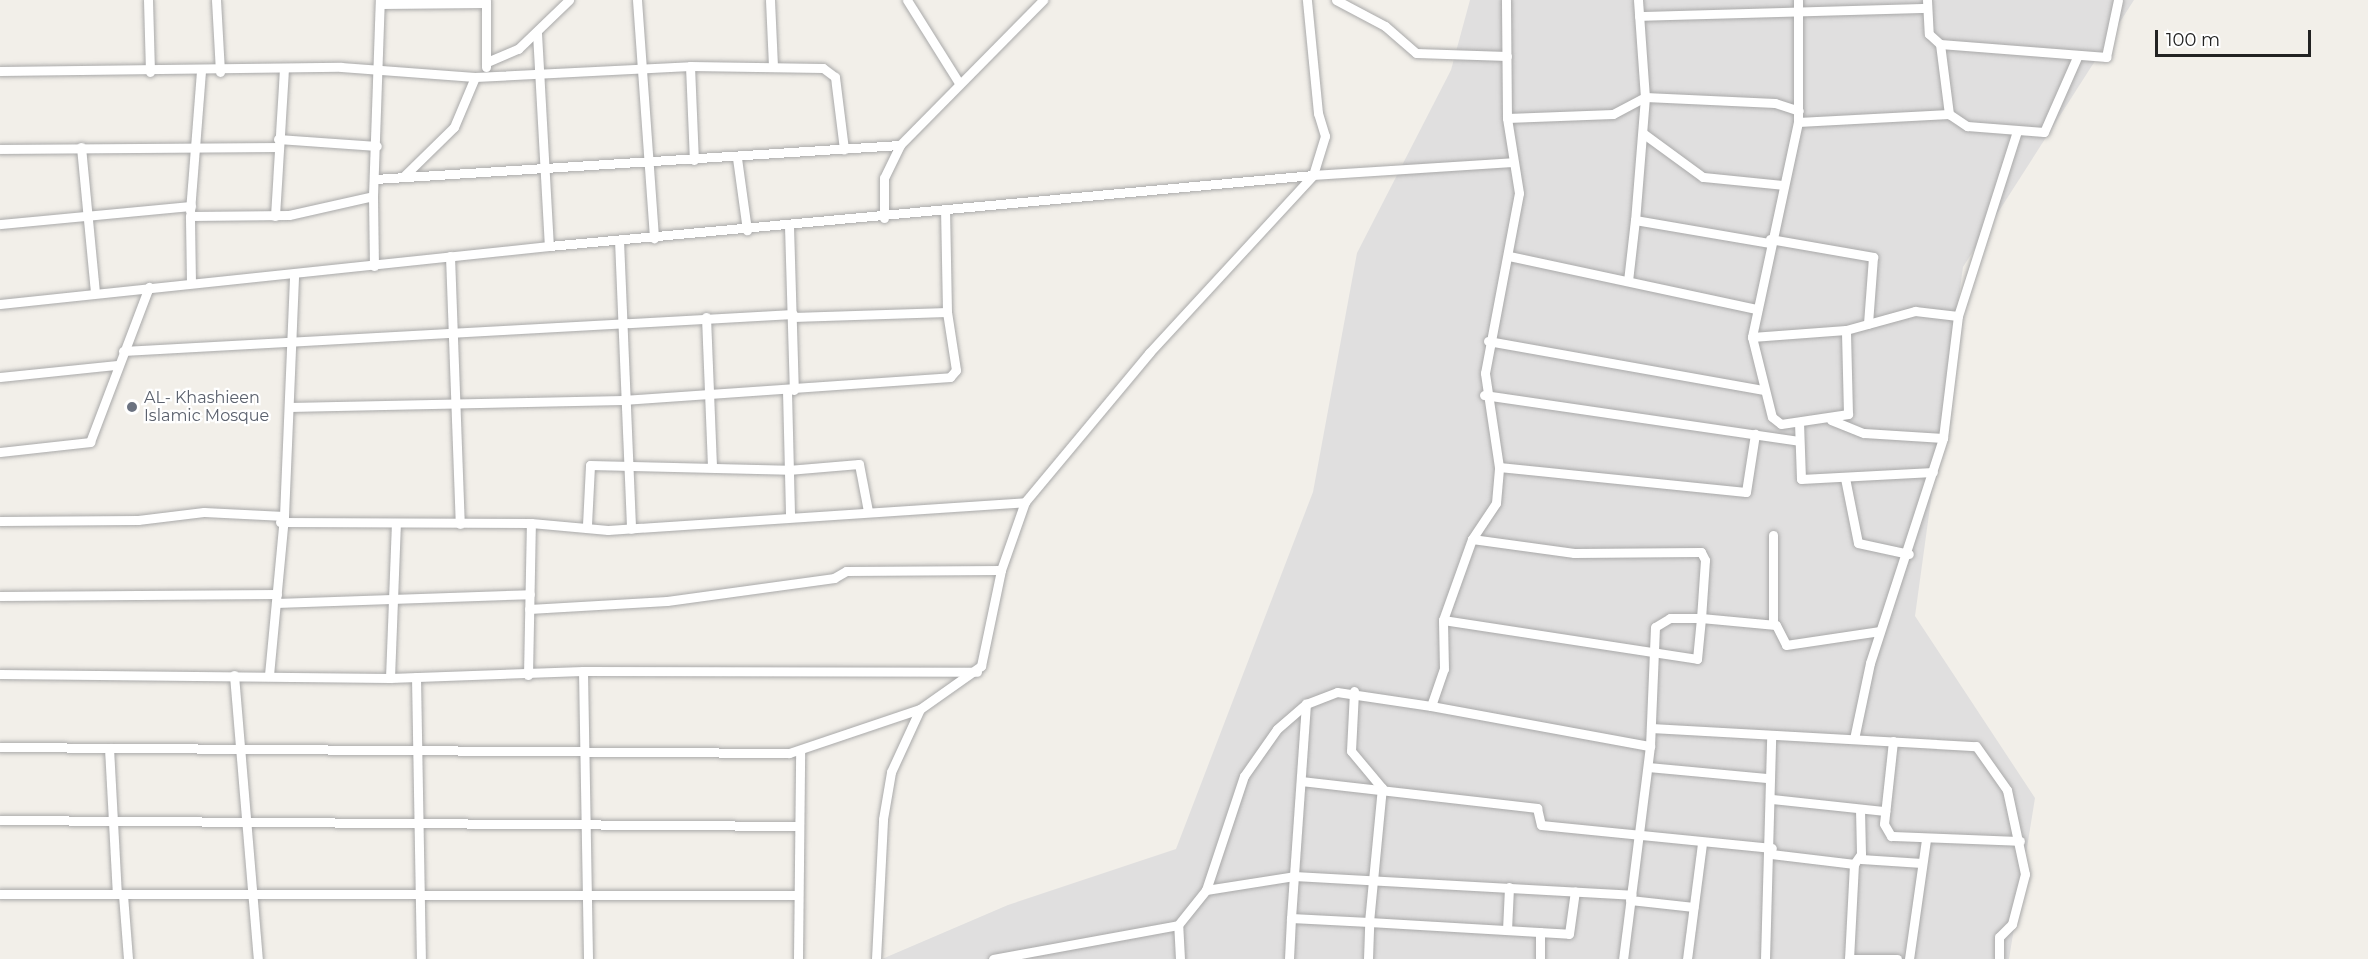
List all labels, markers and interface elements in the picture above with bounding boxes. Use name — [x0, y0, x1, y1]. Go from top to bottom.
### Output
scale bar — [2158, 18, 2314, 56]
text: 100 m — [2166, 29, 2220, 51]
place label: AL- Khashieen Islamic Mosque — [144, 388, 269, 426]
marker: AL- Khashieen Islamic Mosque — [125, 400, 139, 414]

